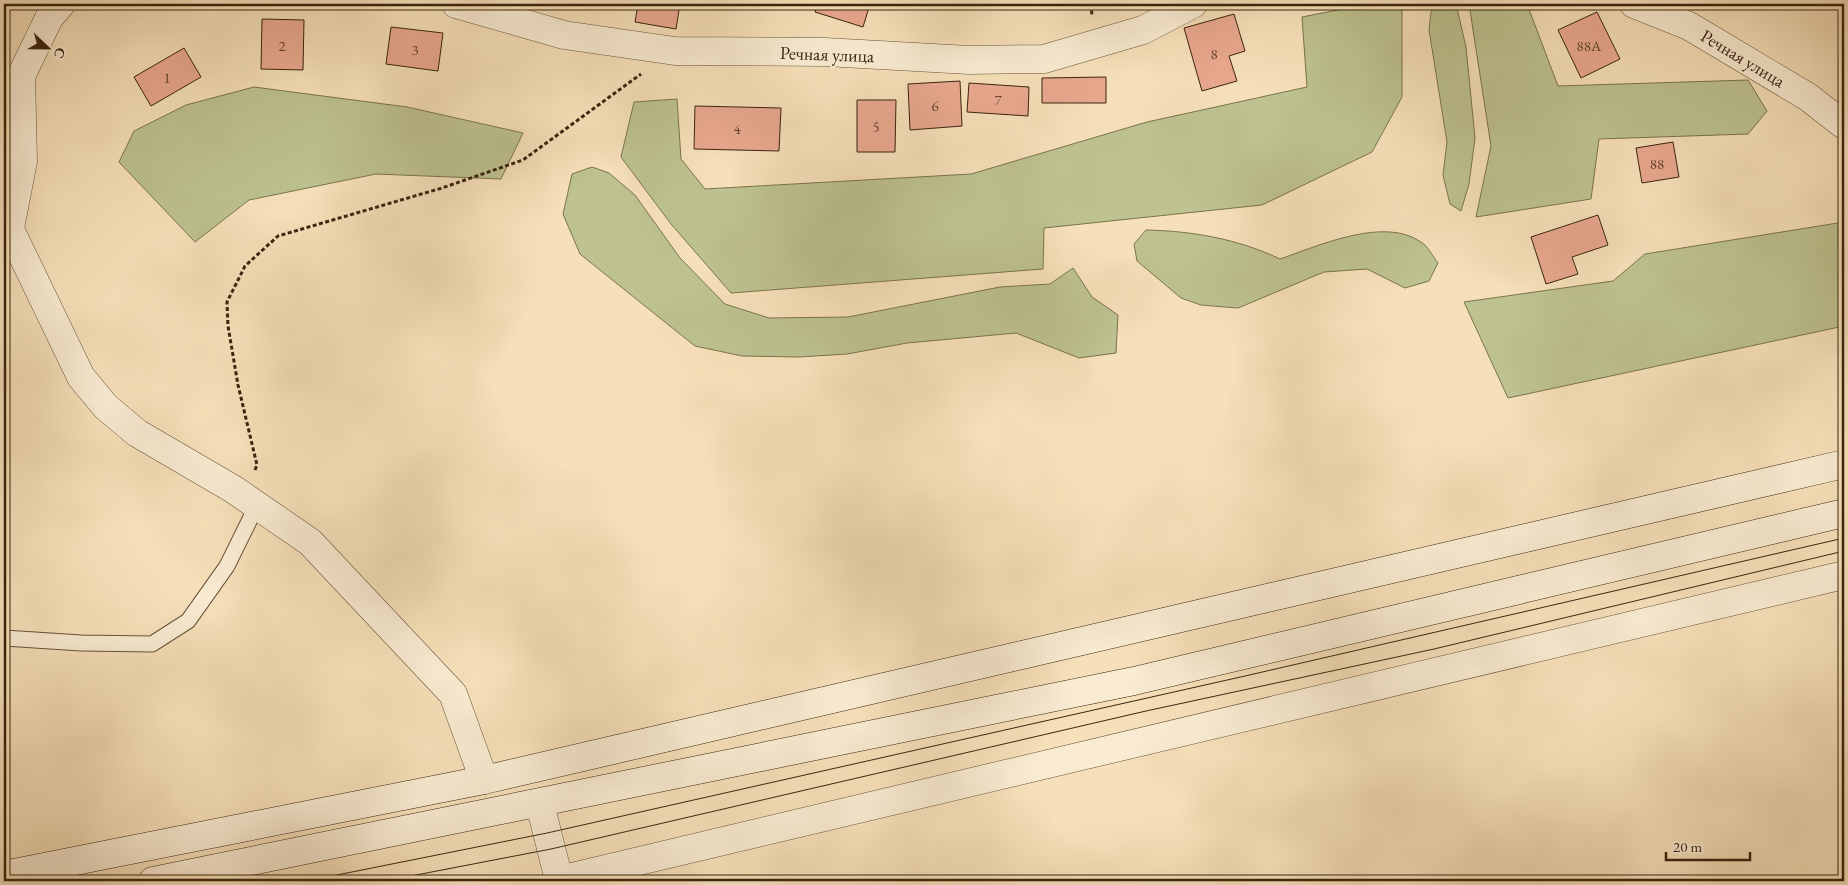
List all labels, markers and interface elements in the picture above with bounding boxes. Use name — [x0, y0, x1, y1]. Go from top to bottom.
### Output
north arrow — [22, 22, 72, 72]
street label: Речная улица — [1697, 24, 1790, 93]
house number: 2 — [278, 36, 286, 55]
house number: 88А — [1577, 36, 1602, 55]
house number: 3 — [411, 40, 419, 59]
street label: Речная улица — [779, 41, 875, 67]
house number: 8 — [1210, 44, 1218, 63]
text: С — [50, 45, 70, 61]
house number: 1 — [163, 68, 171, 87]
house number: 7 — [994, 90, 1002, 109]
house number: 6 — [931, 96, 939, 115]
house number: 5 — [872, 117, 880, 136]
house number: 4 — [733, 119, 741, 138]
house number: 88 — [1650, 154, 1664, 173]
scale bar — [1666, 830, 1749, 862]
text: 20 m — [1673, 837, 1702, 856]

